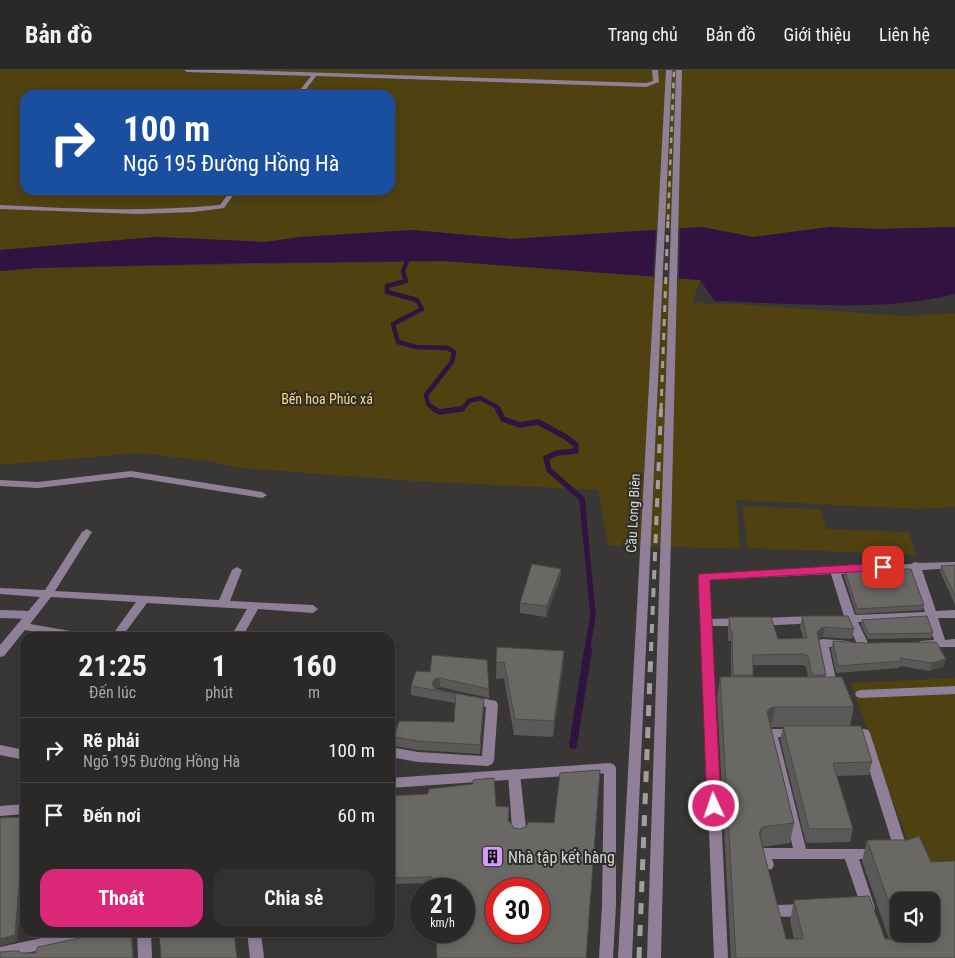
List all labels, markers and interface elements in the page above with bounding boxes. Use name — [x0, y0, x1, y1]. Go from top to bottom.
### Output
text: Bản đồ — [25, 21, 93, 49]
text: Trang chủ — [608, 24, 678, 45]
text: Bản đồ — [706, 24, 756, 45]
text: Giới thiệu — [784, 24, 851, 45]
text: Liên hệ — [879, 24, 930, 45]
text: 100 m — [123, 109, 210, 150]
icon: right — [40, 110, 105, 175]
text: Ngõ 195 Đường Hồng Hà — [123, 151, 339, 176]
park label: Bến hoa Phúc xá — [281, 391, 373, 407]
street label: Cầu Long Biên — [623, 473, 643, 553]
pin — [862, 546, 904, 588]
icon: arrive — [869, 553, 897, 581]
text: 21:25 — [78, 648, 147, 683]
text: 1 — [212, 648, 227, 683]
text: 160 — [291, 648, 337, 683]
text: Đến lúc — [89, 683, 136, 702]
text: phút — [205, 683, 233, 702]
text: m — [308, 683, 320, 702]
text: Rẽ phải — [83, 729, 139, 752]
icon: right — [40, 736, 68, 764]
text: 100 m — [328, 739, 375, 762]
text: Ngõ 195 Đường Hồng Hà — [83, 752, 240, 771]
position arrow — [687, 779, 739, 831]
icon: arrive — [40, 801, 68, 829]
text: Đến nơi — [83, 804, 141, 827]
text: 60 m — [338, 804, 375, 827]
building icon: Nhà tập kết hàng — [480, 845, 504, 869]
place label: Nhà tập kết hàng — [508, 848, 615, 867]
button: Thoát — [40, 869, 203, 927]
button: Chia sẻ — [213, 869, 375, 927]
speed limit sign: 30 — [485, 878, 550, 943]
text: 21 — [430, 890, 455, 919]
map controls — [890, 892, 940, 942]
button: sound — [890, 892, 940, 942]
text: km/h — [430, 916, 455, 930]

